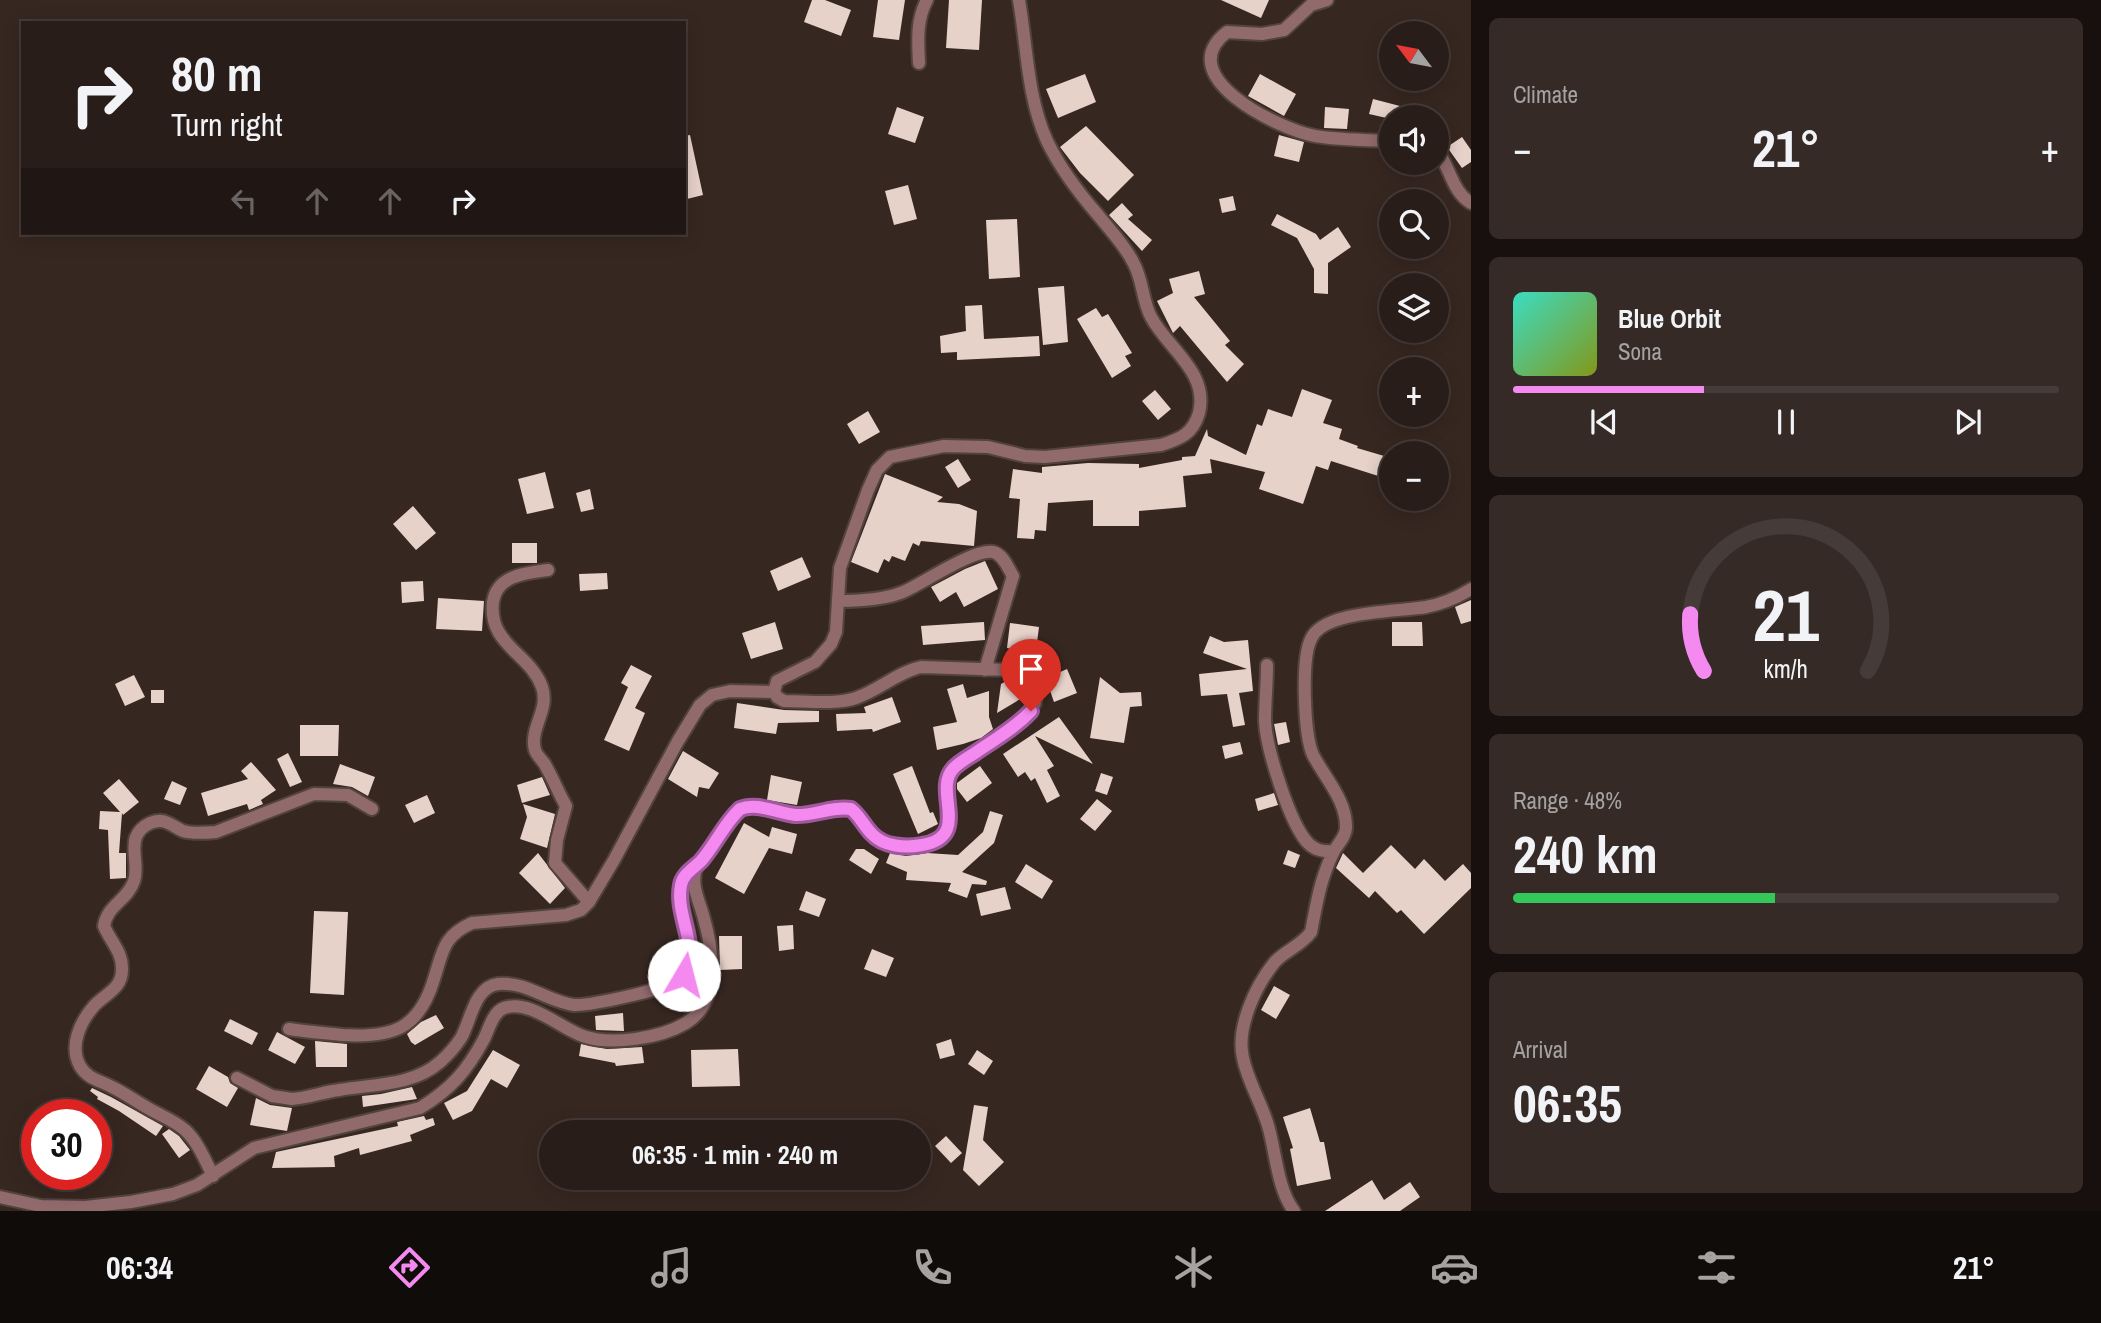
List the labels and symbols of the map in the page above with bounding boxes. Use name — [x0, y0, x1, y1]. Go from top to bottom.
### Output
north arrow — [1379, 21, 1449, 91]
pin — [1001, 639, 1061, 711]
position arrow — [647, 938, 721, 1012]
speed limit sign: 30 — [21, 1099, 112, 1190]

